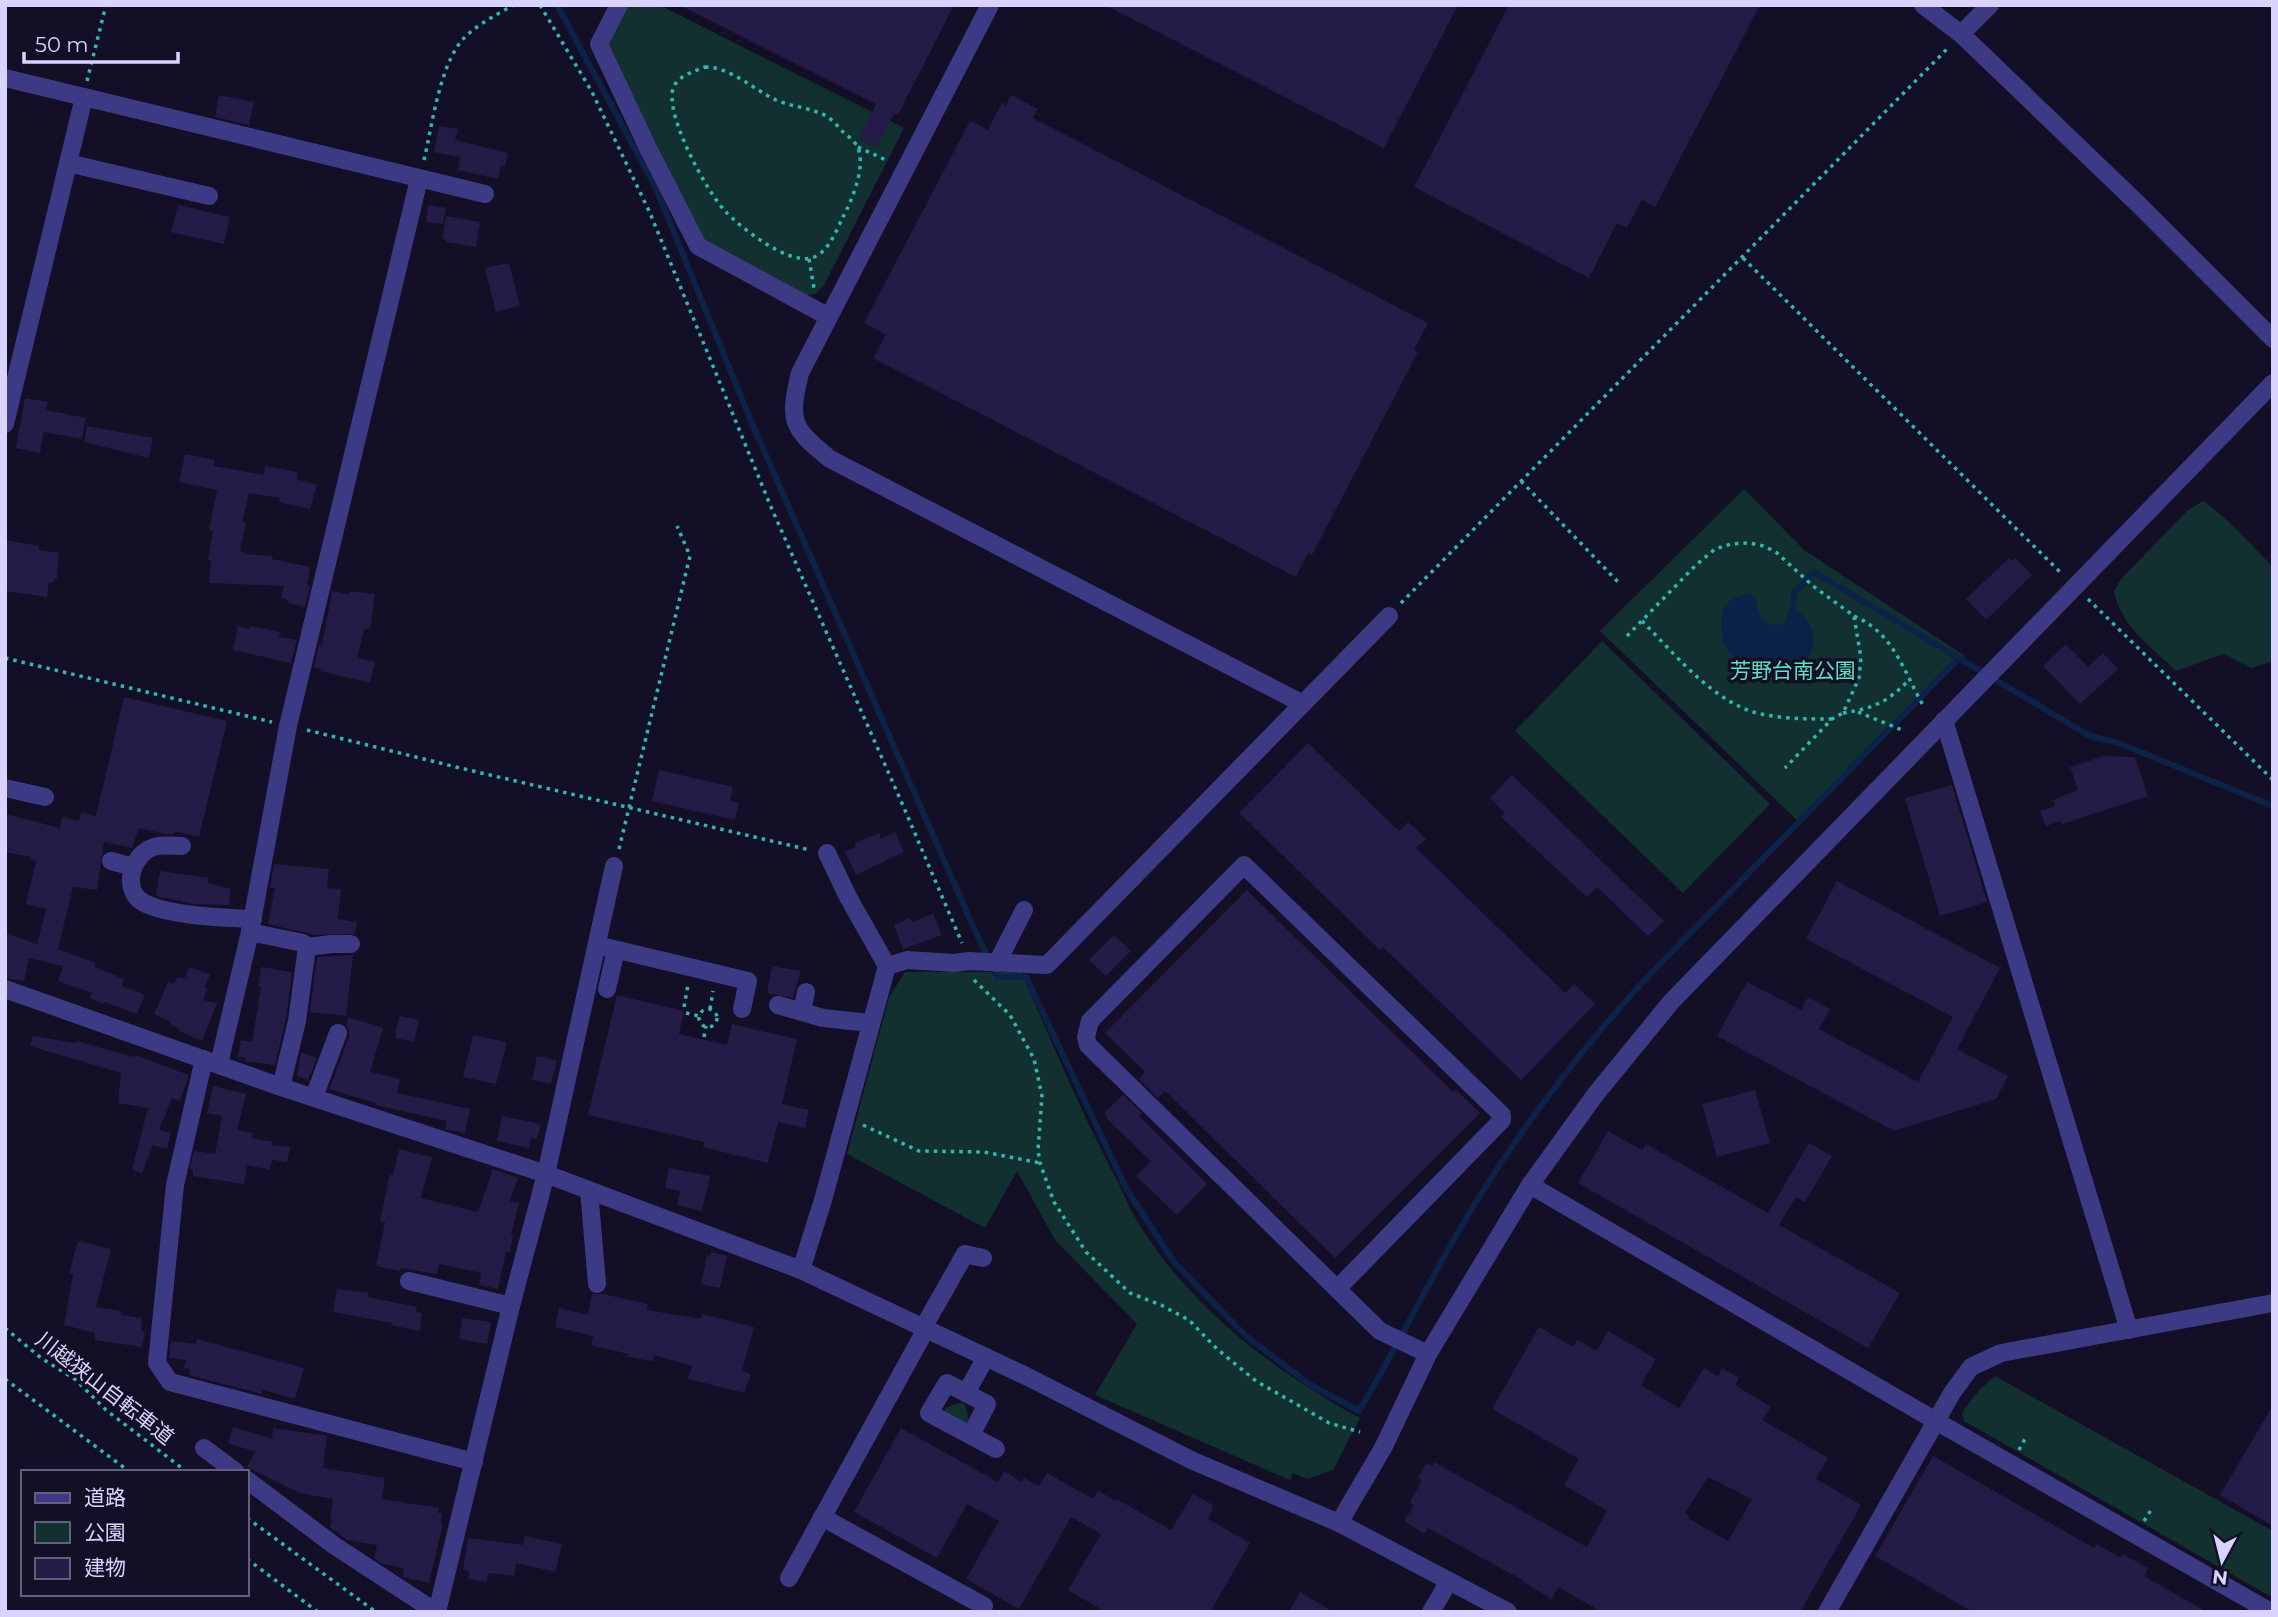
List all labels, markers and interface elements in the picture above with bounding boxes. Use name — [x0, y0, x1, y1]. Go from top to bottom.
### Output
scale bar — [24, 21, 178, 65]
text: 50 m — [35, 32, 89, 57]
park label: 芳野台南公園 — [1730, 658, 1856, 683]
street label: 川越狭山自転車道 — [31, 1326, 179, 1450]
legend — [21, 1470, 248, 1596]
text: 道路 — [84, 1485, 126, 1510]
text: 公園 — [84, 1520, 126, 1545]
north arrow — [2187, 1526, 2257, 1596]
text: 建物 — [84, 1555, 126, 1580]
text: N — [2211, 1565, 2229, 1590]

